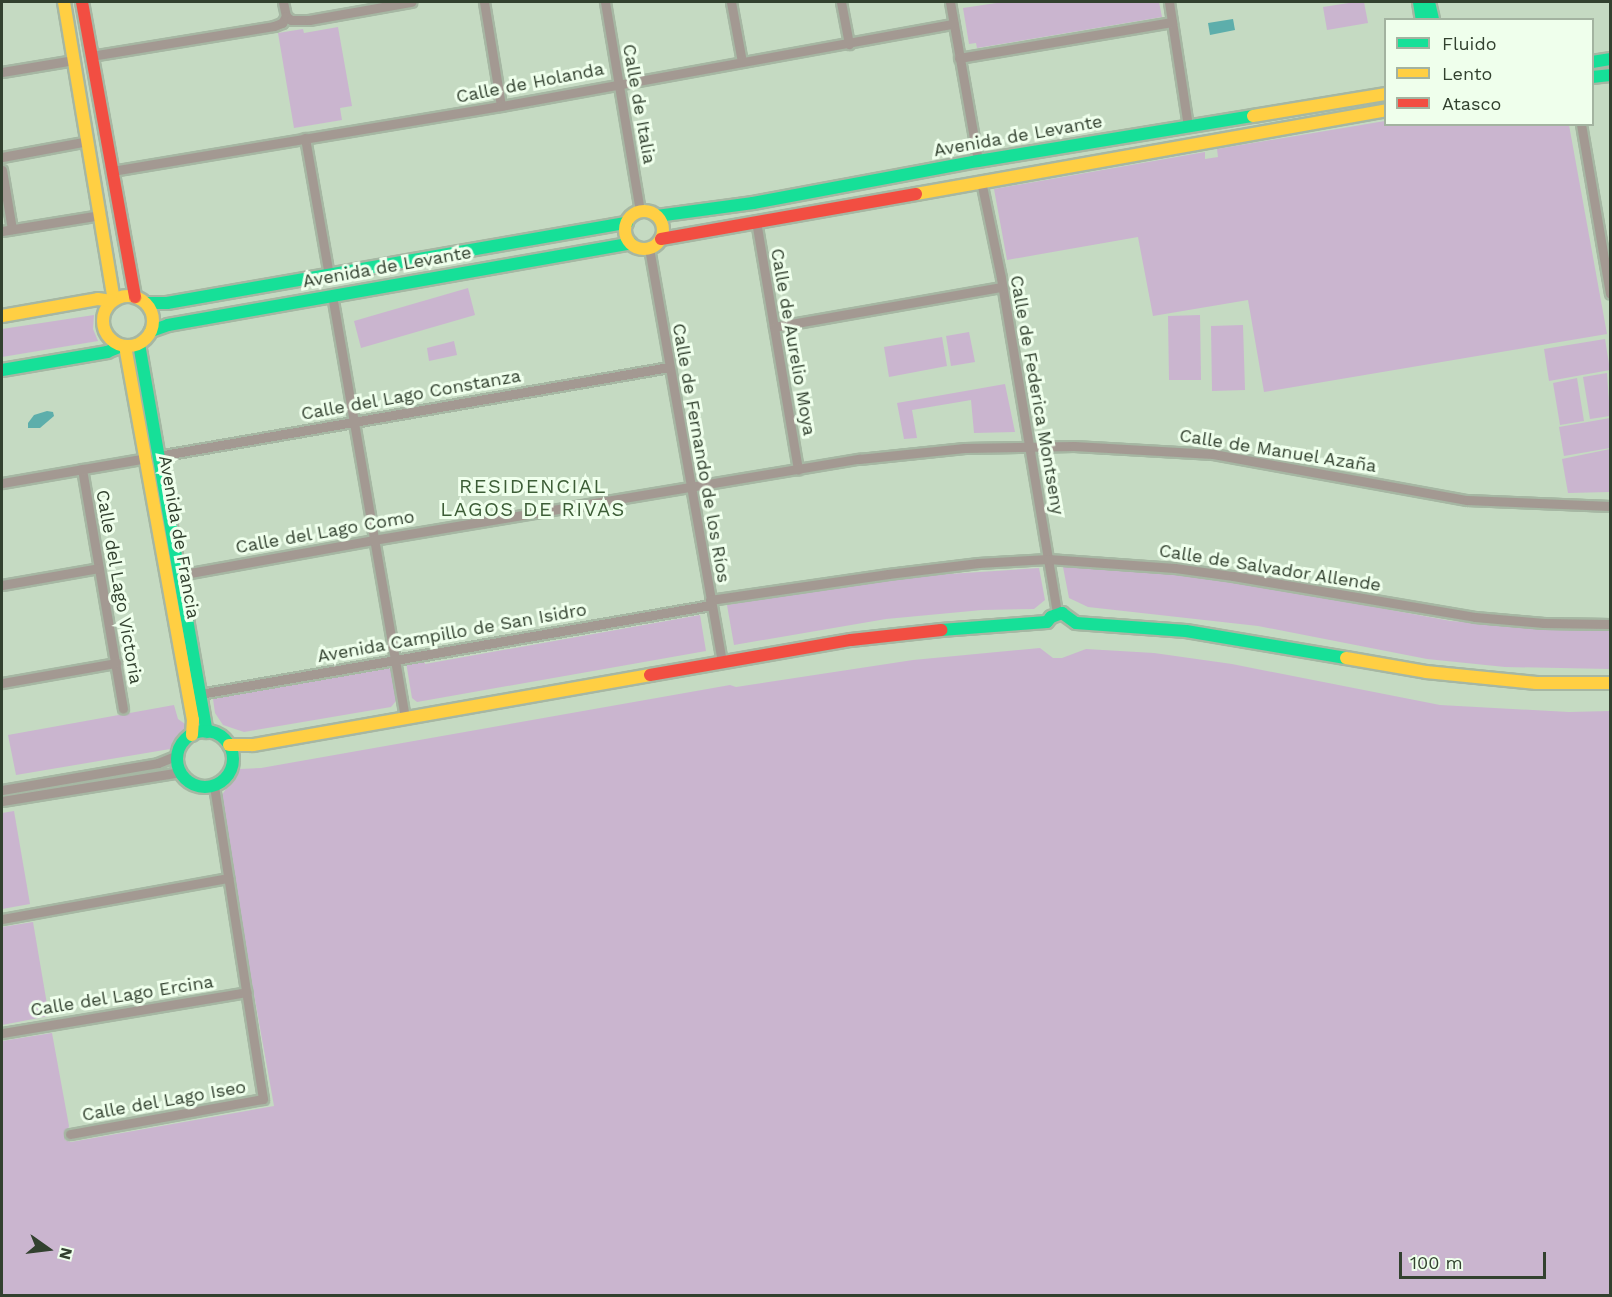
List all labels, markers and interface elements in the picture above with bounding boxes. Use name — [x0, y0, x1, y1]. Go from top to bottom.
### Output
legend — [1384, 18, 1594, 126]
text: Fluido — [1442, 33, 1496, 54]
street label: Calle de Italia — [618, 42, 660, 166]
street label: Calle de Holanda — [454, 58, 606, 108]
text: Lento — [1442, 63, 1492, 84]
text: Atasco — [1442, 93, 1501, 114]
street label: Avenida de Levante — [932, 110, 1104, 162]
street label: Avenida de Levante — [301, 241, 473, 293]
street label: Calle de Aurelio Moya — [766, 246, 820, 438]
street label: Calle de Federica Montseny — [1005, 273, 1069, 517]
street label: Calle de Fernando de los Ríos — [668, 322, 734, 584]
street label: Calle del Lago Constanza — [299, 365, 523, 425]
street label: Calle de Manuel Azaña — [1177, 425, 1379, 477]
street label: Avenida de Francia — [154, 453, 204, 621]
district label: RESIDENCIAL LAGOS DE RIVAS — [440, 475, 626, 522]
street label: Calle del Lago Victoria — [91, 488, 147, 686]
street label: Calle del Lago Como — [234, 506, 416, 558]
street label: Calle de Salvador Allende — [1157, 540, 1383, 596]
street label: Avenida Campillo de San Isidro — [315, 599, 589, 667]
street label: Calle del Lago Ercina — [29, 971, 215, 1021]
street label: Calle del Lago Iseo — [80, 1076, 248, 1126]
north arrow — [18, 1219, 78, 1279]
scale bar — [1402, 1240, 1549, 1278]
text: N — [55, 1245, 77, 1262]
text: 100 m — [1410, 1252, 1463, 1273]

